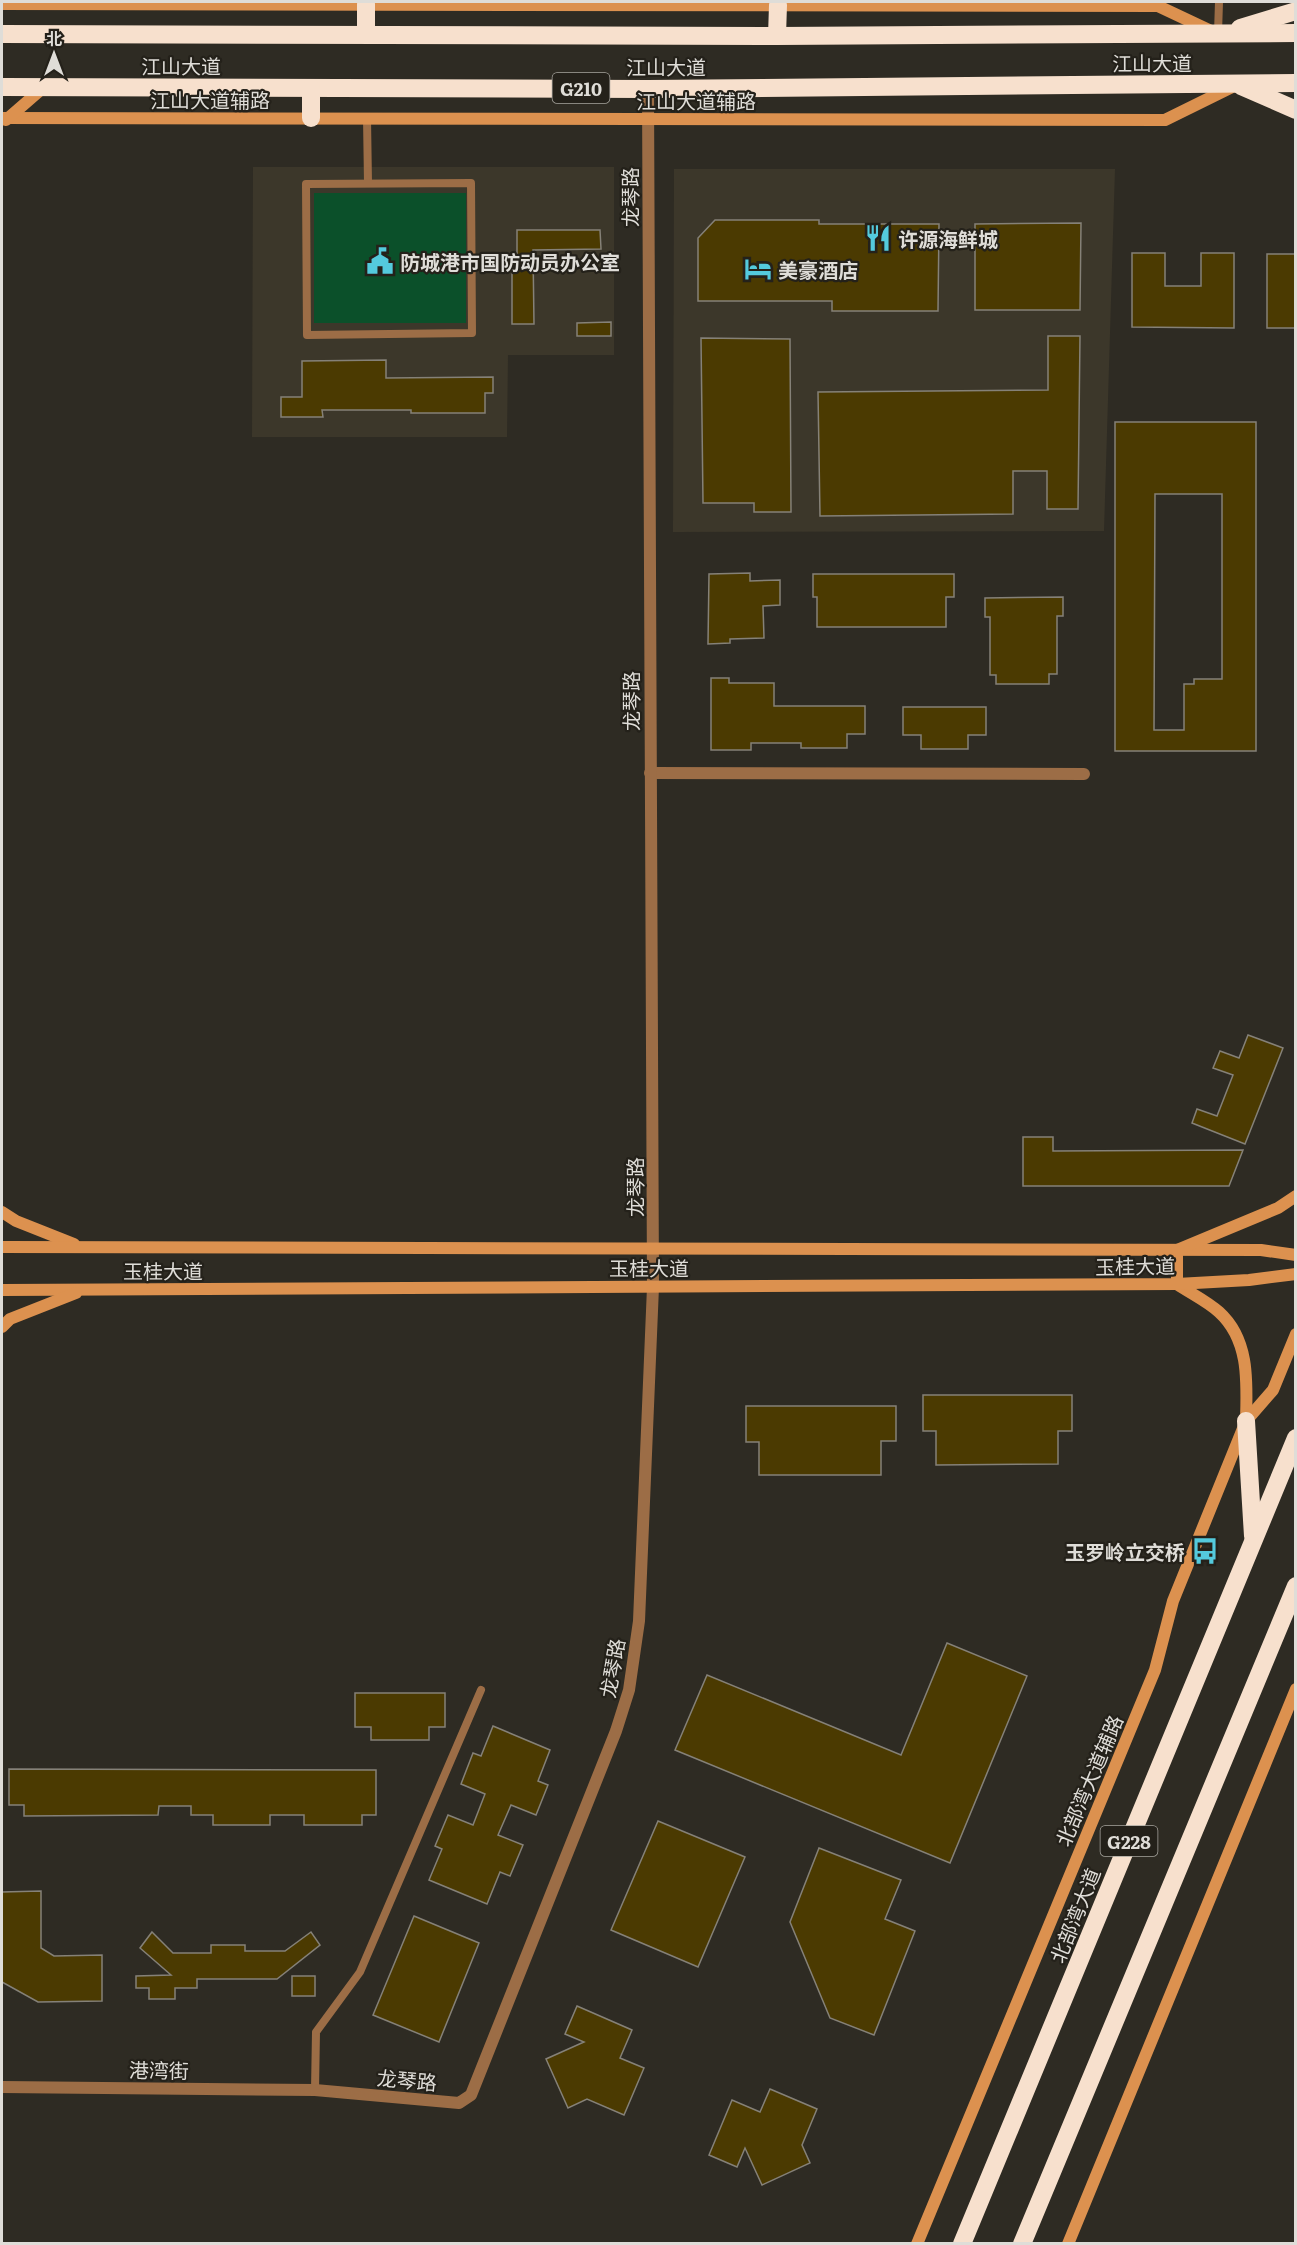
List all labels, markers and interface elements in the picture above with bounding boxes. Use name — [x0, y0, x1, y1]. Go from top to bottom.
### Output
north arrow — [24, 24, 84, 84]
text: 北 — [46, 26, 62, 50]
street label: 江山大道 — [1112, 47, 1192, 77]
street label: 江山大道 — [141, 50, 221, 80]
street label: 江山大道 — [626, 51, 706, 81]
road number: G210 — [552, 73, 610, 103]
street label: 江山大道辅路 — [150, 84, 270, 114]
street label: 江山大道辅路 — [636, 85, 756, 115]
street label: 龙琴路 — [614, 167, 644, 227]
restaurant icon: 许源海鲜城 — [863, 223, 893, 253]
place label: 许源海鲜城 — [898, 223, 998, 253]
public building icon: 防城港市国防动员办公室 — [365, 246, 395, 276]
place label: 防城港市国防动员办公室 — [400, 246, 620, 276]
hotel icon: 美豪酒店 — [743, 254, 773, 284]
place label: 美豪酒店 — [778, 254, 858, 284]
street label: 龙琴路 — [615, 671, 645, 731]
street label: 龙琴路 — [619, 1157, 649, 1217]
street label: 玉桂大道 — [1095, 1249, 1175, 1281]
street label: 玉桂大道 — [609, 1252, 689, 1282]
street label: 玉桂大道 — [123, 1255, 203, 1285]
place label: 玉罗岭立交桥 — [1065, 1536, 1185, 1566]
bus stop icon: 玉罗岭立交桥 — [1190, 1536, 1220, 1566]
street label: 龙琴路 — [591, 1636, 631, 1700]
street label: 北部湾大道辅路 — [1047, 1710, 1129, 1850]
road number: G228 — [1100, 1826, 1158, 1856]
street label: 北部湾大道 — [1041, 1863, 1107, 1967]
street label: 港湾街 — [129, 2053, 189, 2085]
street label: 龙琴路 — [376, 2061, 438, 2097]

